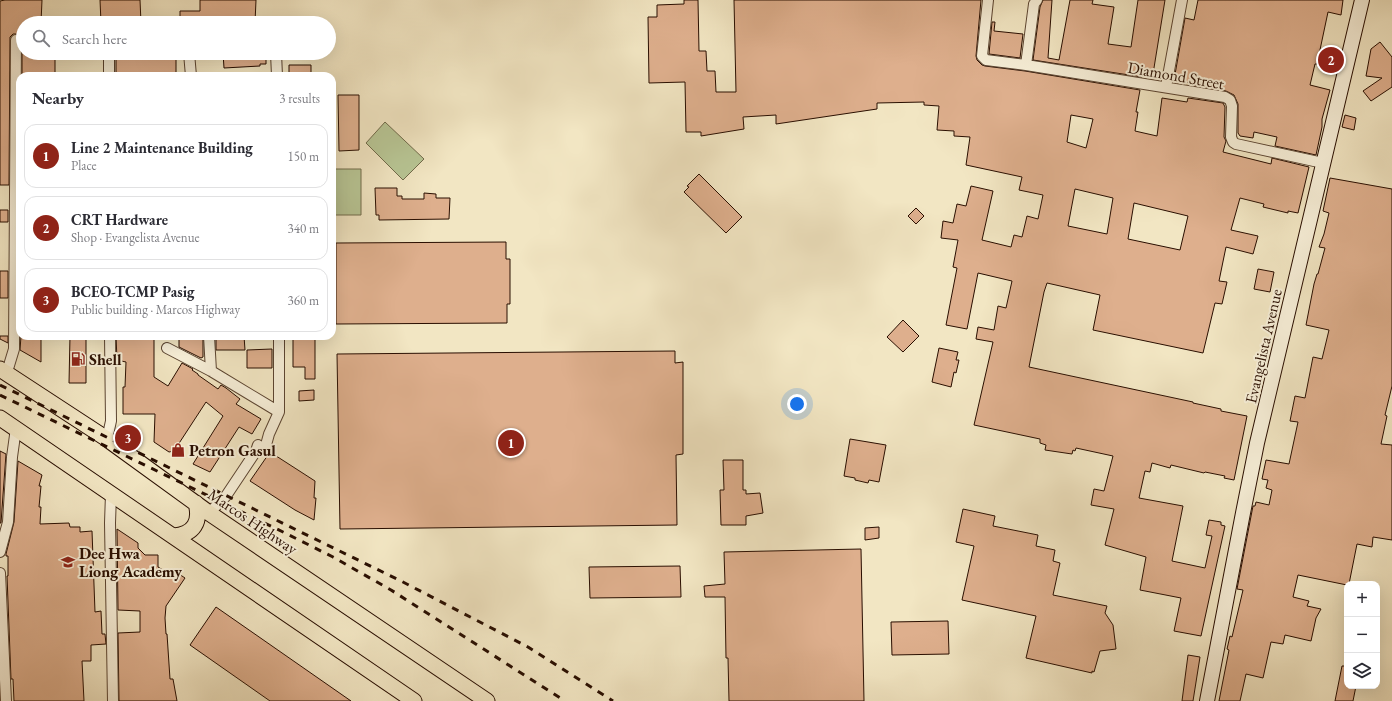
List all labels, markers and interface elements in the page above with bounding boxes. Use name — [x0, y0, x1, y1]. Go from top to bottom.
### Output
search box — [16, 16, 336, 60]
icon: search — [30, 27, 52, 49]
text: Search here — [62, 29, 127, 48]
pin: 2 — [1318, 45, 1344, 75]
street label: Diamond Street — [1126, 57, 1226, 94]
text: Nearby — [32, 87, 84, 109]
text: 3 results — [279, 90, 320, 107]
text: Line 2 Maintenance Building — [71, 138, 253, 157]
text: 1 — [43, 148, 49, 165]
text: 150 m — [288, 148, 319, 165]
text: Place — [71, 157, 97, 174]
text: CRT Hardware — [71, 210, 168, 229]
text: 2 — [43, 220, 49, 237]
text: 340 m — [288, 220, 319, 237]
text: Shop · Evangelista Avenue — [71, 229, 200, 246]
text: BCEO-TCMP Pasig — [71, 282, 195, 301]
street label: Evangelista Avenue — [1240, 287, 1287, 405]
text: 3 — [43, 292, 49, 309]
text: 360 m — [288, 292, 319, 309]
text: Public building · Marcos Highway — [71, 301, 240, 318]
place label: Shell — [89, 349, 122, 370]
fuel station icon: Shell — [70, 351, 86, 367]
your location — [787, 394, 807, 414]
pin: 3 — [115, 423, 141, 453]
pin: 1 — [498, 428, 524, 458]
place label: Petron Gasul — [189, 440, 276, 461]
shop icon: Petron Gasul — [170, 442, 186, 458]
street label: Marcos Highway — [204, 484, 302, 560]
place label: Dee Hwa Liong Academy — [79, 543, 182, 582]
school or university icon: Dee Hwa Liong Academy — [60, 554, 76, 570]
map controls — [1344, 581, 1380, 689]
button: + — [1344, 581, 1380, 617]
button: − — [1344, 617, 1380, 653]
button: layers — [1344, 653, 1380, 689]

